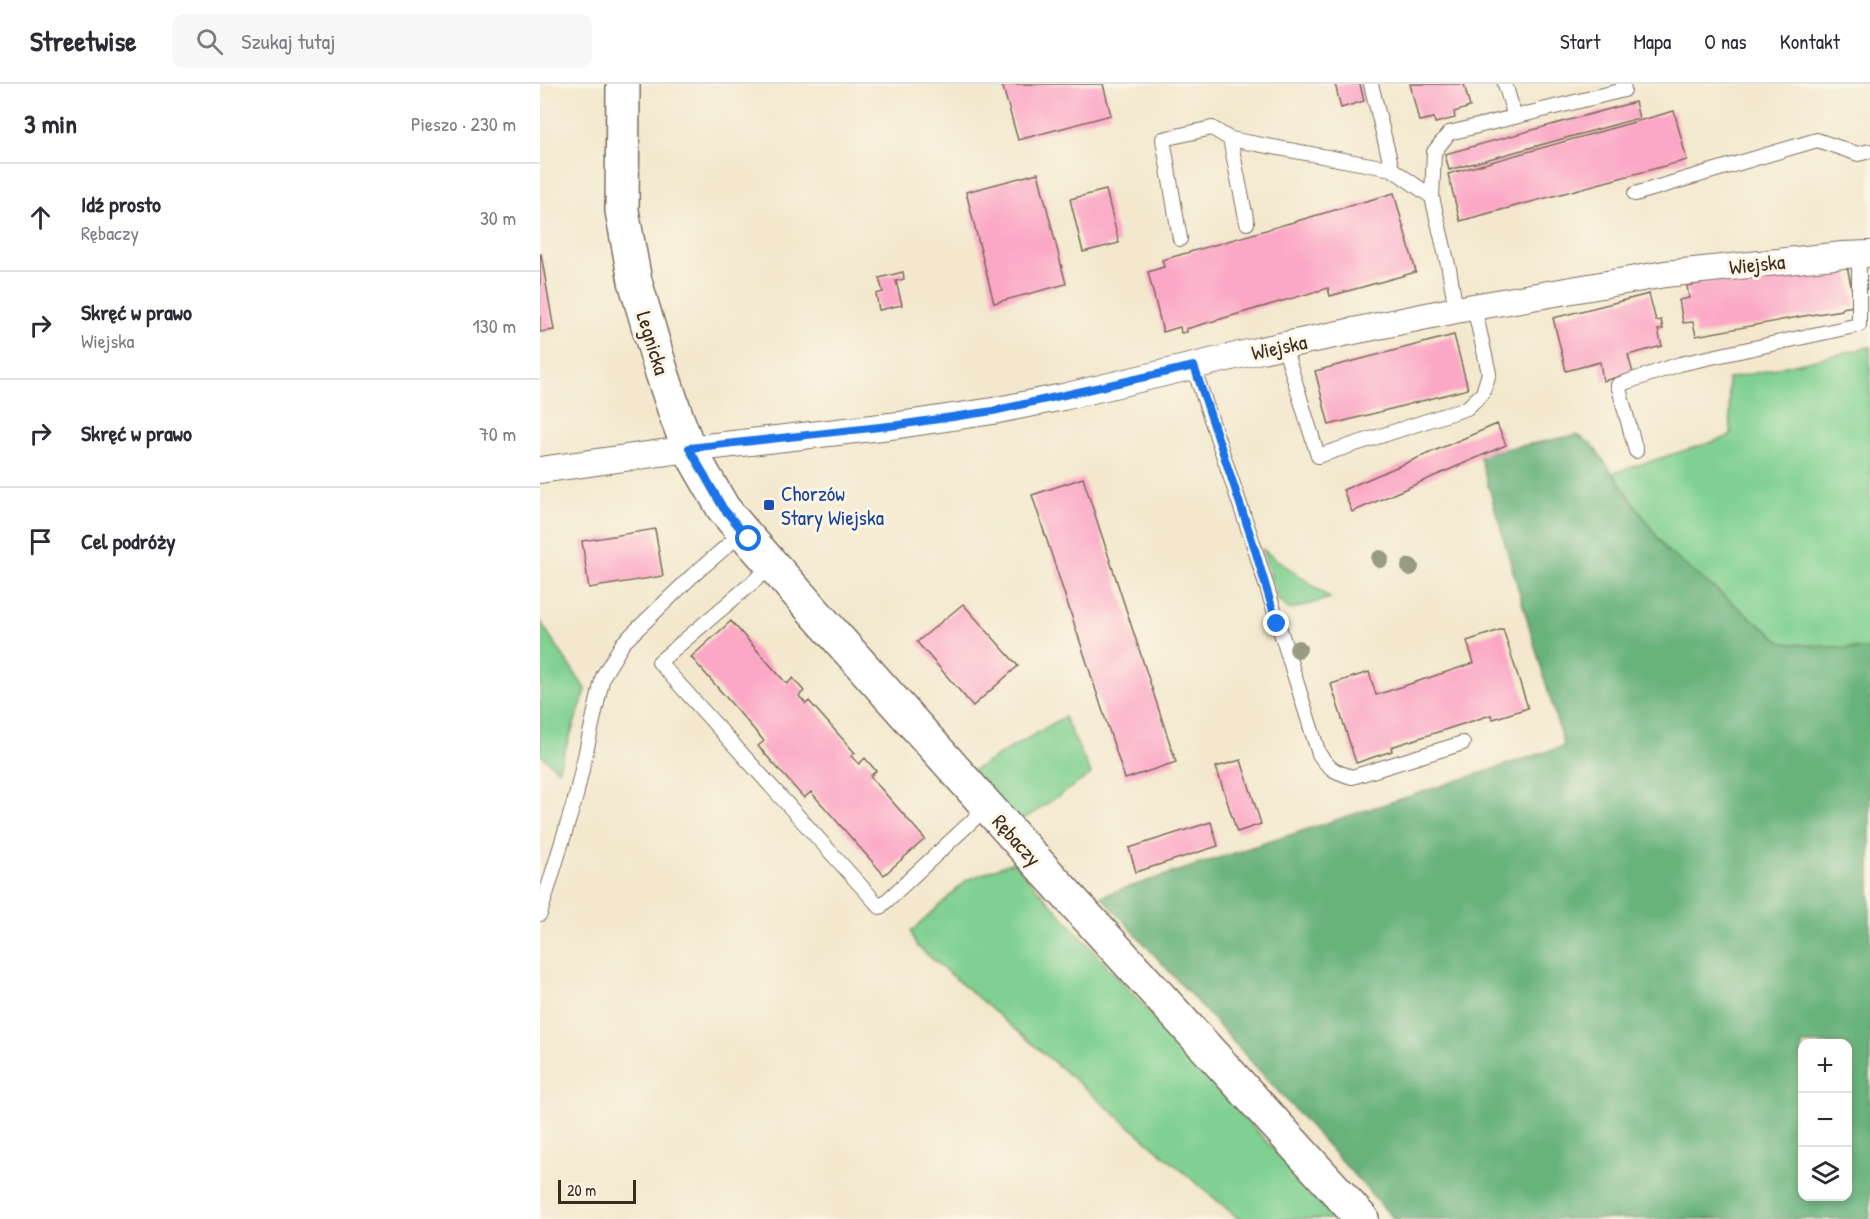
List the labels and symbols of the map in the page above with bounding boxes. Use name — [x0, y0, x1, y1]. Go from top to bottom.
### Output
street label: Wiejska — [1728, 247, 1786, 281]
street label: Legnicka — [630, 308, 676, 378]
street label: Wiejska — [1249, 327, 1309, 367]
place label: Chorzów Stary Wiejska — [781, 479, 884, 532]
marker: Chorzów Stary Wiejska — [762, 498, 776, 512]
route start — [735, 525, 761, 551]
route end — [1263, 610, 1289, 636]
street label: Rębaczy — [986, 808, 1048, 872]
scale bar — [558, 1177, 636, 1204]

